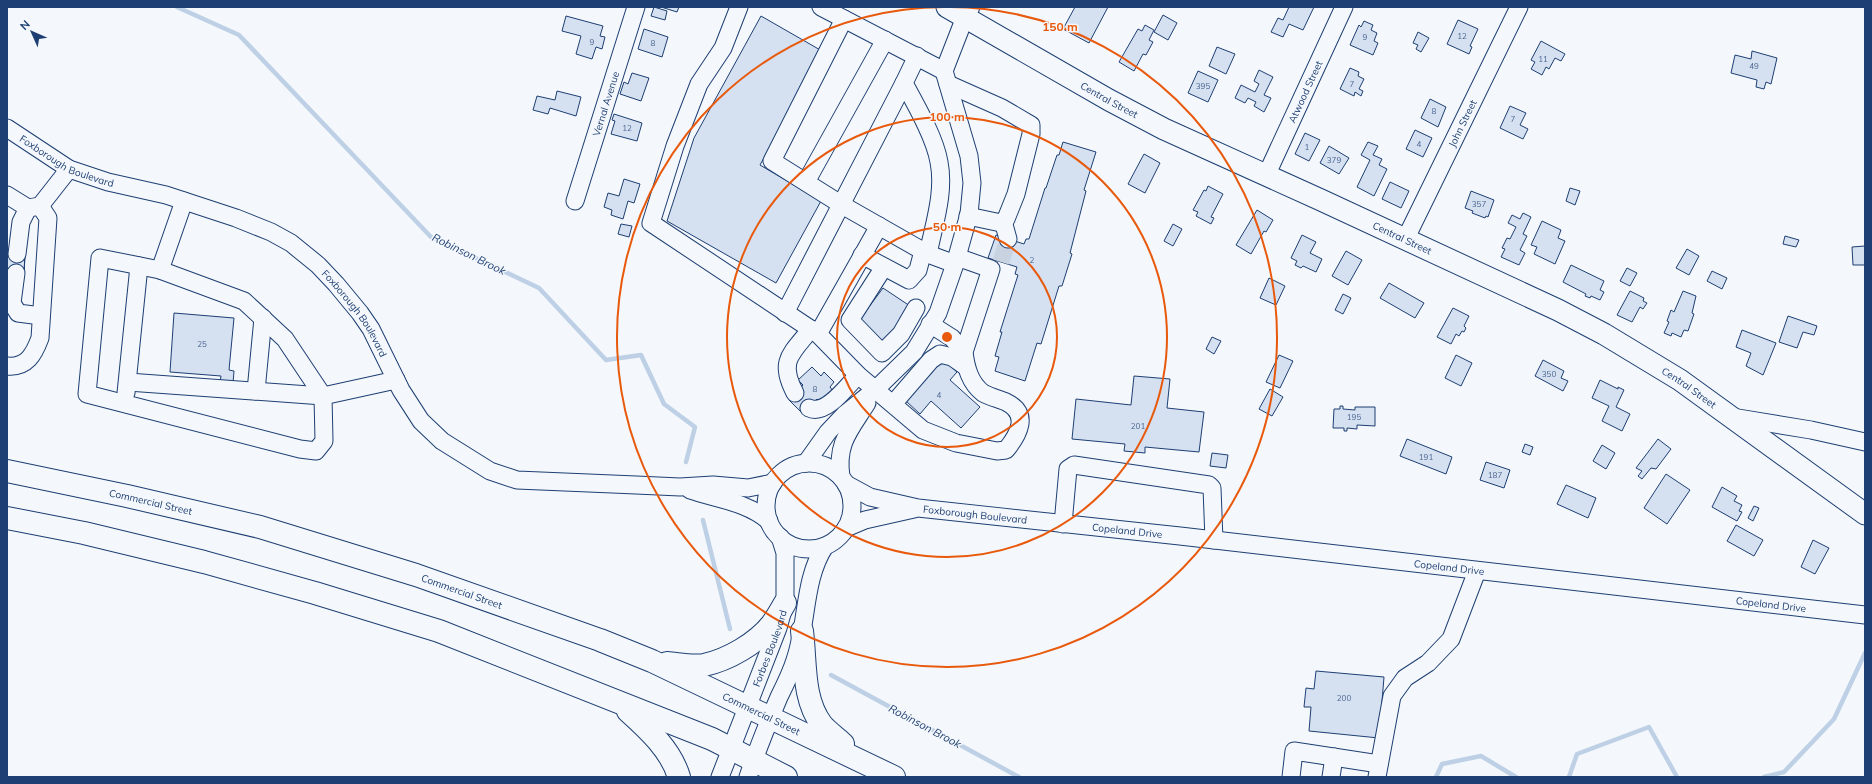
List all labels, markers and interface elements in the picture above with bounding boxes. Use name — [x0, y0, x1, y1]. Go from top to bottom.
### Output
north arrow — [12, 12, 52, 52]
text: N — [17, 17, 33, 33]
text: 150 m — [1042, 19, 1078, 34]
house number: 12 — [1457, 31, 1467, 41]
house number: 9 — [1363, 32, 1368, 42]
house number: 9 — [590, 37, 595, 47]
house number: 8 — [651, 38, 656, 48]
house number: 11 — [1538, 54, 1548, 64]
street label: Atwood Street — [1285, 58, 1326, 125]
house number: 49 — [1749, 61, 1759, 71]
street label: Vernal Avenue — [590, 70, 622, 138]
street label: Central Street — [1078, 79, 1141, 121]
house number: 7 — [1350, 79, 1355, 89]
house number: 395 — [1196, 81, 1210, 91]
street label: John Street — [1446, 97, 1480, 149]
house number: 8 — [1432, 106, 1437, 116]
text: 100 m — [929, 109, 965, 124]
house number: 7 — [1511, 114, 1516, 124]
house number: 12 — [622, 123, 632, 133]
street label: Foxborough Boulevard — [17, 132, 115, 190]
house number: 4 — [1417, 139, 1422, 149]
house number: 1 — [1305, 142, 1310, 152]
house number: 379 — [1327, 155, 1341, 165]
house number: 357 — [1472, 199, 1486, 209]
text: 50 m — [933, 219, 961, 234]
street label: Central Street — [1371, 219, 1434, 258]
water label: Robinson Brook — [430, 230, 508, 278]
house number: 2 — [1030, 255, 1035, 265]
street label: Foxborough Boulevard — [319, 267, 390, 359]
centre of rings — [940, 330, 954, 344]
house number: 25 — [197, 339, 207, 349]
street label: Central Street — [1659, 364, 1719, 411]
house number: 350 — [1542, 369, 1556, 379]
house number: 8 — [813, 384, 818, 394]
house number: 4 — [937, 390, 942, 400]
house number: 195 — [1347, 412, 1361, 422]
house number: 201 — [1131, 421, 1145, 431]
house number: 191 — [1419, 452, 1433, 462]
house number: 187 — [1488, 470, 1502, 480]
street label: Commercial Street — [108, 486, 194, 518]
street label: Foxborough Boulevard — [922, 503, 1028, 527]
street label: Copeland Drive — [1091, 521, 1163, 541]
street label: Copeland Drive — [1413, 557, 1485, 578]
street label: Commercial Street — [420, 571, 504, 612]
street label: Copeland Drive — [1735, 594, 1807, 615]
street label: Forbes Boulevard — [750, 609, 790, 689]
street label: Commercial Street — [720, 690, 803, 738]
house number: 200 — [1337, 693, 1351, 703]
water label: Robinson Brook — [886, 701, 964, 751]

